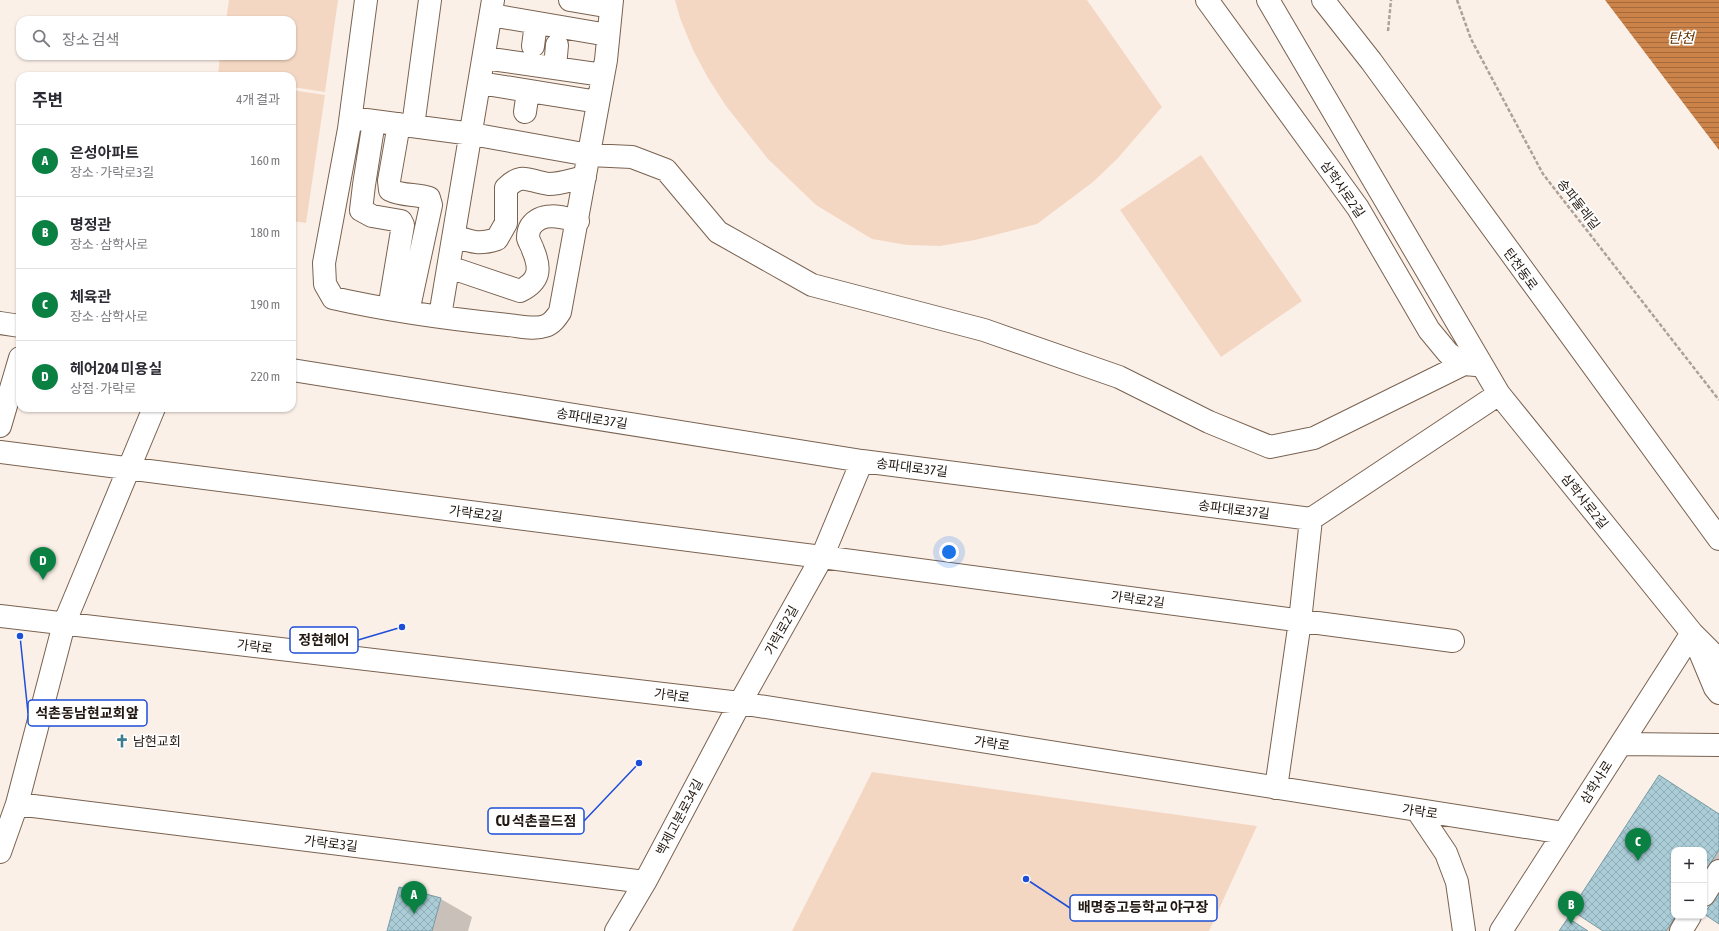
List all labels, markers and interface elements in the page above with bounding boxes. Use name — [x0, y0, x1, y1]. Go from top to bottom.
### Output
search box — [16, 16, 296, 60]
icon: search — [30, 27, 52, 49]
water label: 탄천 — [1668, 30, 1695, 46]
text: 장소 검색 — [62, 31, 119, 48]
text: 주변 — [32, 90, 63, 110]
text: 4개 결과 — [236, 92, 280, 107]
text: 은성아파트 — [70, 144, 139, 161]
text: A — [42, 153, 48, 168]
text: 160 m — [251, 153, 280, 168]
street label: 삼학사로2길 — [1318, 158, 1368, 221]
text: 장소 · 가락로3길 — [70, 165, 154, 180]
street label: 송파둘레길 — [1554, 176, 1603, 232]
text: 명정관 — [70, 216, 111, 233]
text: B — [42, 225, 48, 240]
text: 180 m — [251, 225, 280, 240]
text: 장소 · 삼학사로 — [70, 237, 148, 252]
street label: 탄천동로 — [1500, 246, 1541, 293]
text: 체육관 — [70, 288, 111, 305]
text: C — [42, 297, 48, 312]
text: 190 m — [251, 297, 280, 312]
text: 장소 · 삼학사로 — [70, 309, 148, 324]
text: 헤어204 미용실 — [70, 360, 162, 377]
text: D — [41, 369, 49, 384]
text: 220 m — [251, 369, 280, 384]
text: 상점 · 가락로 — [70, 381, 136, 396]
street label: 송파대로37길 — [555, 405, 629, 432]
street label: 송파대로37길 — [875, 456, 949, 479]
street label: 삼학사로2길 — [1558, 471, 1611, 532]
street label: 송파대로37길 — [1197, 498, 1271, 521]
street label: 가락로2길 — [448, 503, 504, 524]
your location — [939, 542, 959, 562]
pin: D — [30, 547, 56, 580]
street label: 가락로2길 — [1110, 588, 1166, 611]
street label: 가락로2길 — [762, 603, 801, 657]
callout: 정현헤어 — [290, 627, 358, 653]
text: 정현헤어 — [298, 632, 350, 648]
street label: 가락로 — [236, 637, 274, 656]
street label: 가락로 — [653, 686, 691, 705]
callout: 석촌동남현교회앞 — [28, 700, 147, 726]
text: 석촌동남현교회앞 — [35, 705, 139, 721]
church icon: 남현교회 — [114, 733, 130, 749]
street label: 가락로 — [973, 733, 1011, 754]
place label: 남현교회 — [133, 734, 181, 749]
street label: 삼학사로 — [1577, 758, 1615, 807]
street label: 백제고분로34길 — [653, 777, 706, 858]
street label: 가락로 — [1401, 801, 1439, 822]
callout: CU 석촌골드점 — [488, 808, 584, 834]
text: CU 석촌골드점 — [496, 813, 576, 829]
pin: C — [1625, 828, 1651, 861]
street label: 가락로3길 — [303, 833, 359, 854]
map controls — [1671, 847, 1707, 919]
button: + — [1671, 847, 1707, 883]
pin: A — [401, 881, 427, 914]
button: − — [1671, 883, 1707, 919]
pin: B — [1558, 891, 1584, 924]
callout: 배명중고등학교 야구장 — [1070, 895, 1217, 921]
text: 배명중고등학교 야구장 — [1078, 899, 1208, 915]

